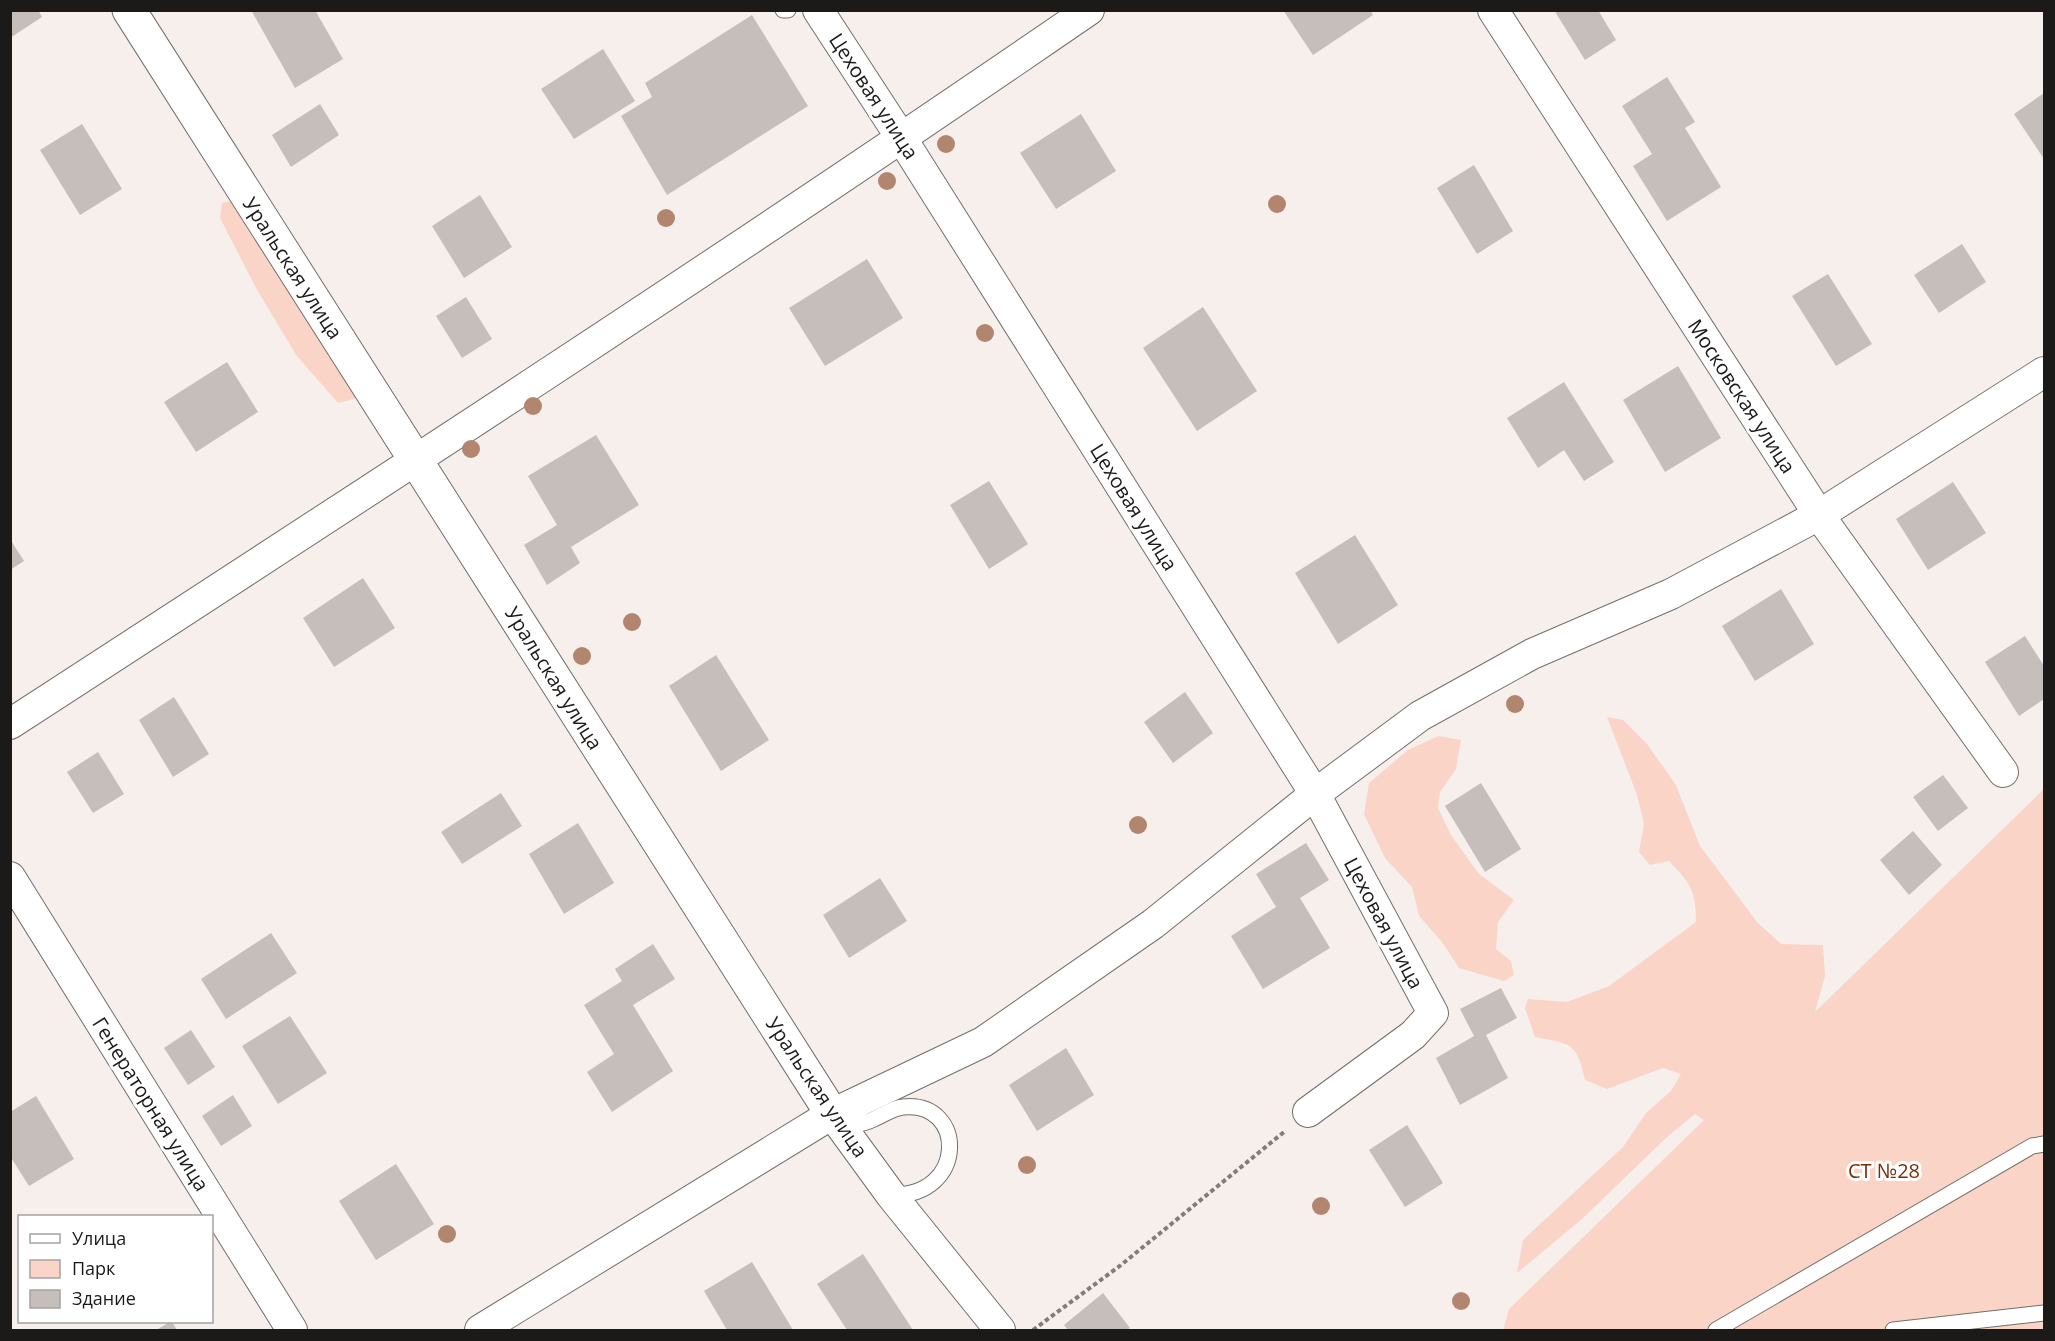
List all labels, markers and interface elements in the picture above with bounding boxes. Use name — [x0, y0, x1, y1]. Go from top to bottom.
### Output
street label: Цеховая улица — [823, 28, 925, 164]
street label: Уральская улица — [237, 192, 349, 344]
street label: Московская улица — [1682, 314, 1802, 478]
street label: Цеховая улица — [1084, 438, 1184, 576]
street label: Уральская улица — [499, 601, 609, 755]
street label: Цеховая улица — [1338, 853, 1430, 993]
street label: Уральская улица — [760, 1011, 874, 1163]
street label: Генераторная улица — [86, 1012, 216, 1196]
park label: СТ №28 — [1848, 1157, 1920, 1184]
legend — [18, 1215, 213, 1323]
text: Улица — [72, 1226, 126, 1250]
text: Парк — [72, 1256, 116, 1280]
text: Здание — [72, 1286, 136, 1310]

